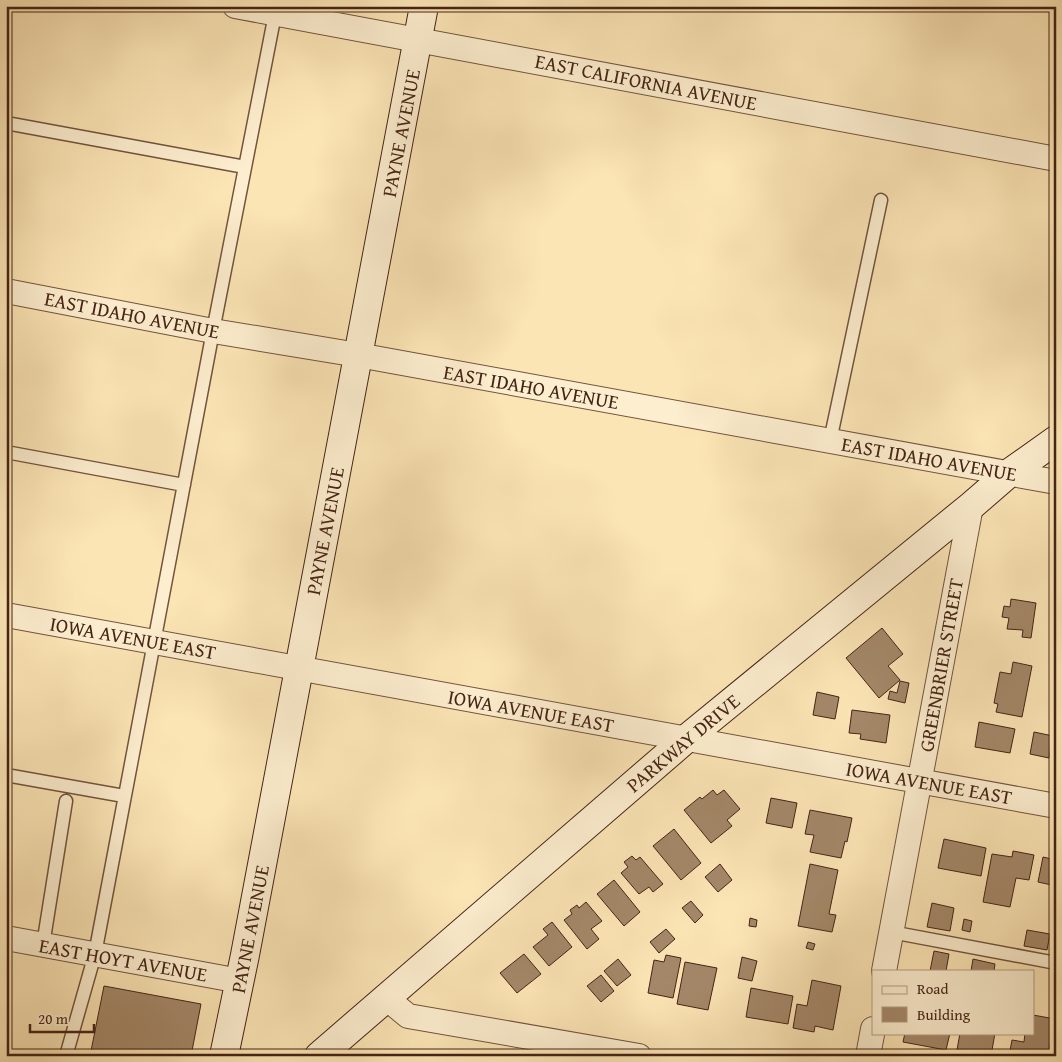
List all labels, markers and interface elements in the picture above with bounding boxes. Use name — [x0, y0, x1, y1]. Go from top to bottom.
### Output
street label: EAST CALIFORNIA AVENUE — [533, 46, 759, 117]
street label: PAYNE AVENUE — [374, 66, 427, 199]
street label: EAST IDAHO AVENUE — [42, 283, 222, 346]
street label: EAST IDAHO AVENUE — [441, 357, 621, 416]
street label: EAST IDAHO AVENUE — [839, 429, 1019, 488]
street label: PAYNE AVENUE — [298, 464, 351, 597]
street label: GREENBRIER STREET — [911, 576, 970, 754]
street label: IOWA AVENUE EAST — [48, 609, 218, 666]
street label: IOWA AVENUE EAST — [446, 682, 616, 739]
street label: PARKWAY DRIVE — [620, 686, 746, 799]
street label: IOWA AVENUE EAST — [844, 754, 1014, 811]
street label: PAYNE AVENUE — [223, 862, 276, 995]
street label: EAST HOYT AVENUE — [37, 930, 209, 989]
legend — [872, 970, 1034, 1034]
text: Road — [917, 978, 948, 999]
scale bar — [30, 1002, 94, 1034]
text: Building — [917, 1004, 971, 1025]
text: 20 m — [38, 1008, 69, 1029]

